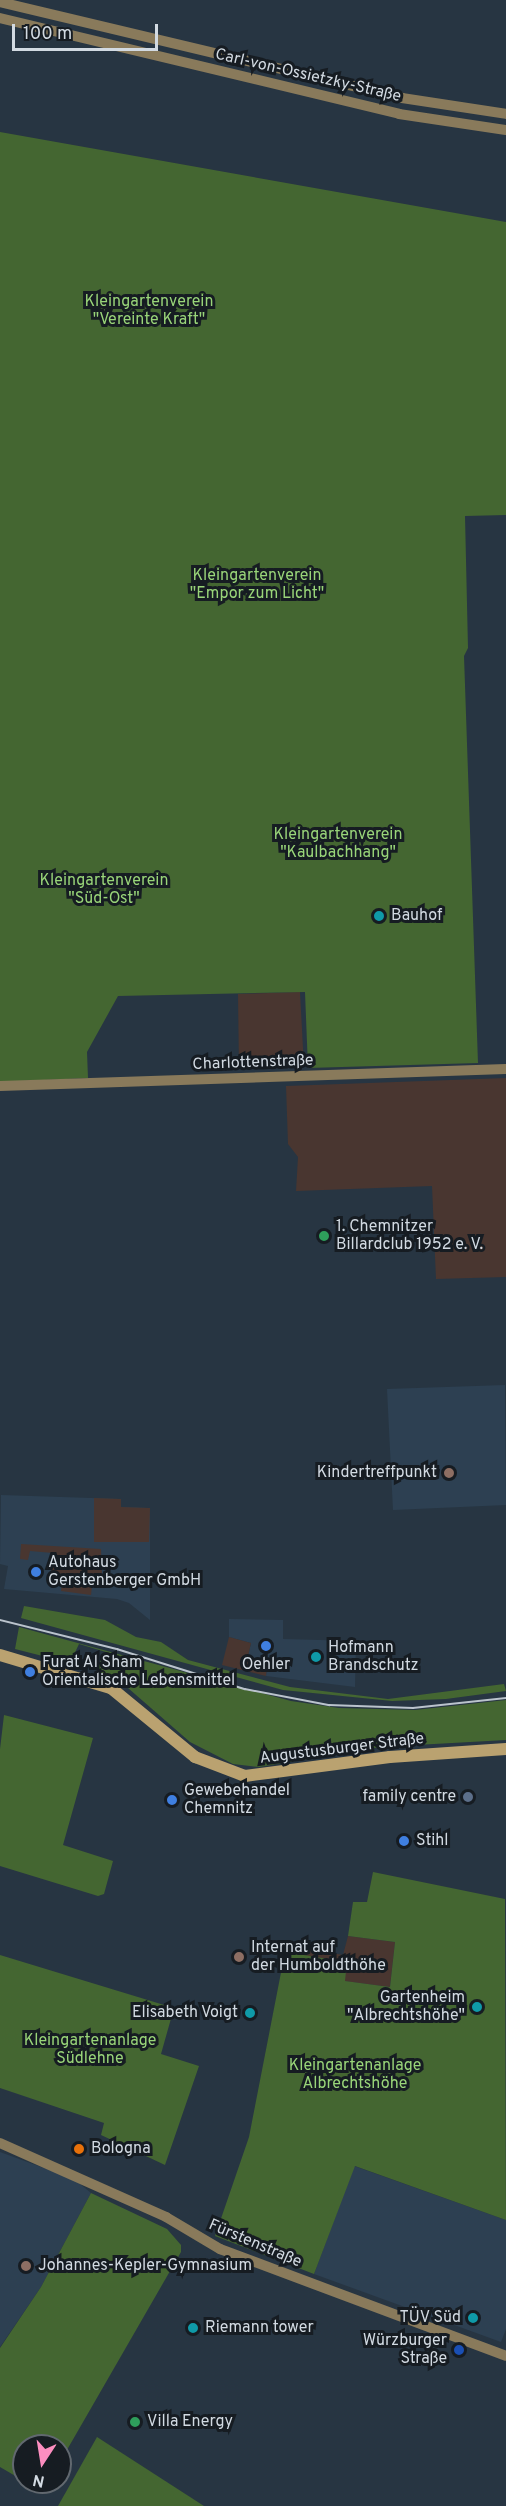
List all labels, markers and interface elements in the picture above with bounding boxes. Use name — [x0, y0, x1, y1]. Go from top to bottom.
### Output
scale bar — [15, 12, 160, 50]
text: 100 m — [23, 23, 72, 46]
street label: Carl-von-Ossietzky-Straße — [213, 45, 403, 107]
park label: Kleingartenverein "Vereinte Kraft" — [85, 292, 213, 330]
park label: Kleingartenverein "Empor zum Licht" — [190, 566, 324, 604]
park label: Kleingartenverein "Kaulbachhang" — [274, 825, 402, 863]
park label: Kleingartenverein "Süd-Ost" — [40, 871, 168, 909]
place label: Bauhof — [391, 906, 442, 926]
marker: Bauhof — [372, 909, 386, 923]
street label: Charlottenstraße — [192, 1051, 314, 1075]
place label: 1. Chemnitzer Billardclub 1952 e. V. — [336, 1217, 484, 1255]
marker: 1. Chemnitzer Billardclub 1952 e. V. — [317, 1229, 331, 1243]
place label: Kindertreffpunkt — [317, 1463, 437, 1483]
marker: Kindertreffpunkt — [442, 1466, 456, 1480]
place label: Autohaus Gerstenberger GmbH — [48, 1553, 201, 1591]
marker: Autohaus Gerstenberger GmbH — [29, 1565, 43, 1579]
place label: Hofmann Brandschutz — [328, 1638, 419, 1676]
marker: Oehler — [259, 1639, 273, 1653]
marker: Hofmann Brandschutz — [309, 1650, 323, 1664]
place label: Furat Al Sham Orientalische Lebensmittel — [42, 1653, 235, 1691]
place label: Oehler — [242, 1655, 290, 1675]
marker: Furat Al Sham Orientalische Lebensmittel — [23, 1665, 37, 1679]
street label: Augustusburger Straße — [259, 1729, 425, 1769]
place label: Gewebehandel Chemnitz — [184, 1781, 290, 1819]
place label: family centre — [363, 1787, 456, 1807]
marker: family centre — [461, 1790, 475, 1804]
marker: Gewebehandel Chemnitz — [165, 1793, 179, 1807]
place label: Stihl — [416, 1831, 448, 1851]
marker: Stihl — [397, 1834, 411, 1848]
place label: Internat auf der Humboldthöhe — [251, 1938, 386, 1976]
marker: Internat auf der Humboldthöhe — [232, 1950, 246, 1964]
place label: Gartenheim "Albrechtshöhe" — [347, 1988, 465, 2026]
marker: Gartenheim "Albrechtshöhe" — [470, 2000, 484, 2014]
place label: Elisabeth Voigt — [131, 2003, 238, 2023]
marker: Elisabeth Voigt — [243, 2006, 257, 2020]
park label: Kleingartenanlage Südlehne — [24, 2031, 156, 2069]
park label: Kleingartenanlage Albrechtshöhe — [289, 2056, 421, 2094]
place label: Bologna — [91, 2139, 151, 2159]
marker: Bologna — [72, 2142, 86, 2156]
street label: Fürstenstraße — [206, 2216, 304, 2272]
place label: Johannes-Kepler-Gymnasium — [38, 2256, 252, 2276]
marker: Johannes-Kepler-Gymnasium — [19, 2259, 33, 2273]
place label: TÜV Süd — [399, 2308, 461, 2328]
marker: TÜV Süd — [466, 2311, 480, 2325]
place label: Riemann tower — [205, 2318, 314, 2338]
marker: Riemann tower — [186, 2321, 200, 2335]
place label: Würzburger Straße — [363, 2331, 447, 2369]
marker: Würzburger Straße — [452, 2343, 466, 2357]
place label: Villa Energy — [147, 2412, 233, 2432]
marker: Villa Energy — [128, 2415, 142, 2429]
north arrow — [12, 2434, 72, 2494]
text: N — [31, 2469, 46, 2491]

